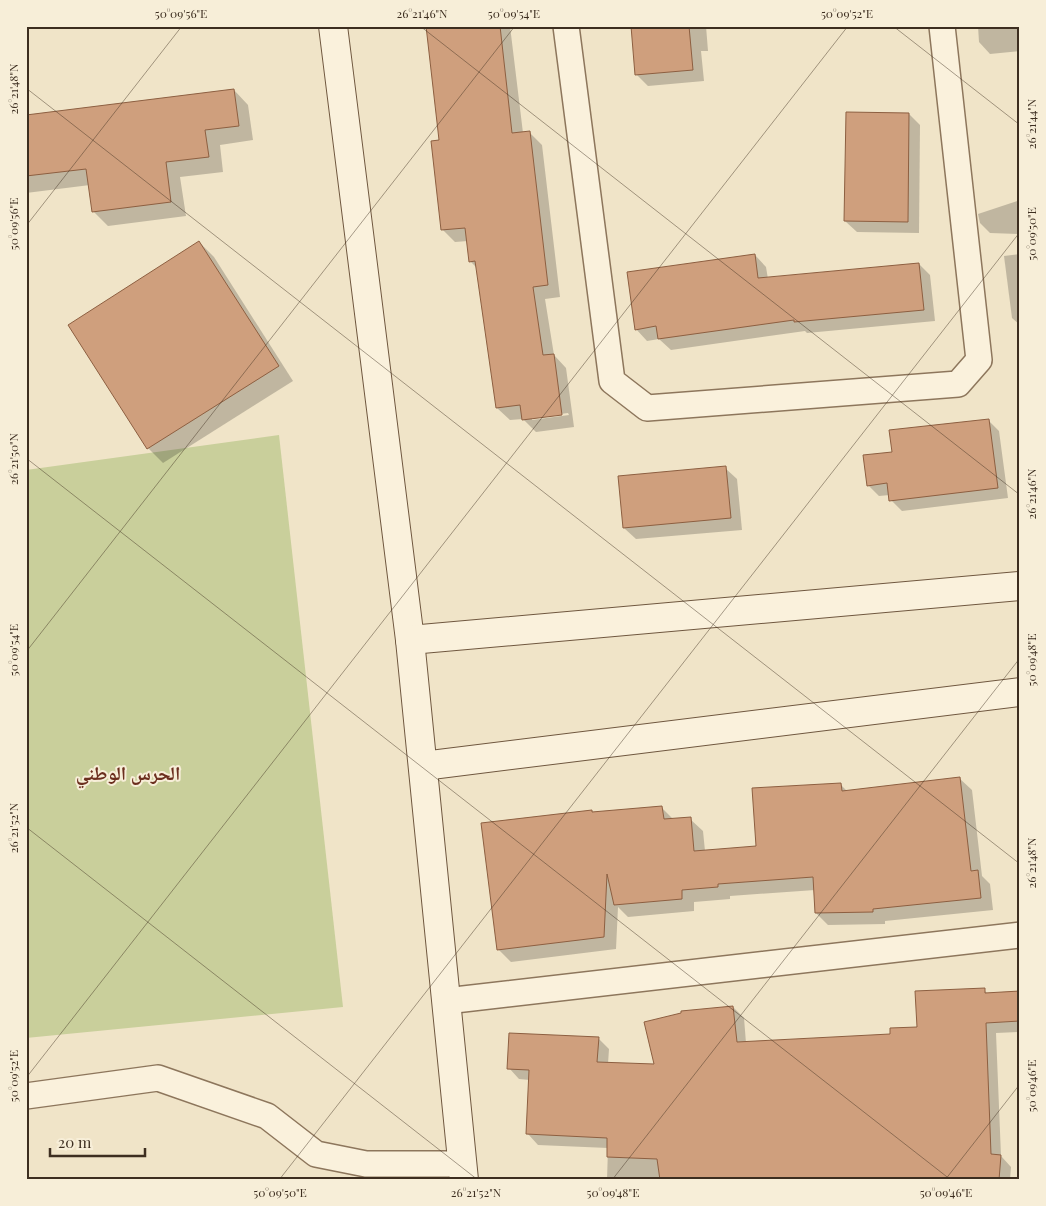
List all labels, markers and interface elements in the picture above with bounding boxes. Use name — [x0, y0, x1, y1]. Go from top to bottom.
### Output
text: 50°09'56"E — [155, 5, 207, 21]
text: 26°21'46"N — [396, 5, 448, 21]
text: 50°09'54"E — [488, 5, 540, 21]
text: 50°09'52"E — [821, 5, 873, 21]
text: 26°21'48"N — [5, 63, 21, 115]
text: 26°21'44"N — [1023, 98, 1039, 149]
text: 50°09'56"E — [5, 198, 21, 250]
text: 50°09'50"E — [1023, 207, 1039, 261]
text: 26°21'50"N — [5, 432, 21, 485]
text: 26°21'46"N — [1023, 468, 1039, 520]
text: 50°09'54"E — [5, 624, 21, 676]
text: 50°09'48"E — [1023, 634, 1039, 686]
district label: الحرس الوطني — [76, 759, 180, 789]
text: 26°21'52"N — [5, 802, 21, 853]
text: 26°21'48"N — [1023, 837, 1039, 889]
text: 50°09'52"E — [5, 1050, 21, 1102]
text: 50°09'46"E — [1023, 1060, 1039, 1112]
scale bar — [50, 1126, 145, 1158]
text: 20 m — [58, 1132, 92, 1152]
text: 50°09'50"E — [253, 1184, 307, 1200]
text: 26°21'52"N — [451, 1184, 502, 1200]
text: 50°09'48"E — [587, 1184, 639, 1200]
text: 50°09'46"E — [920, 1184, 972, 1200]

